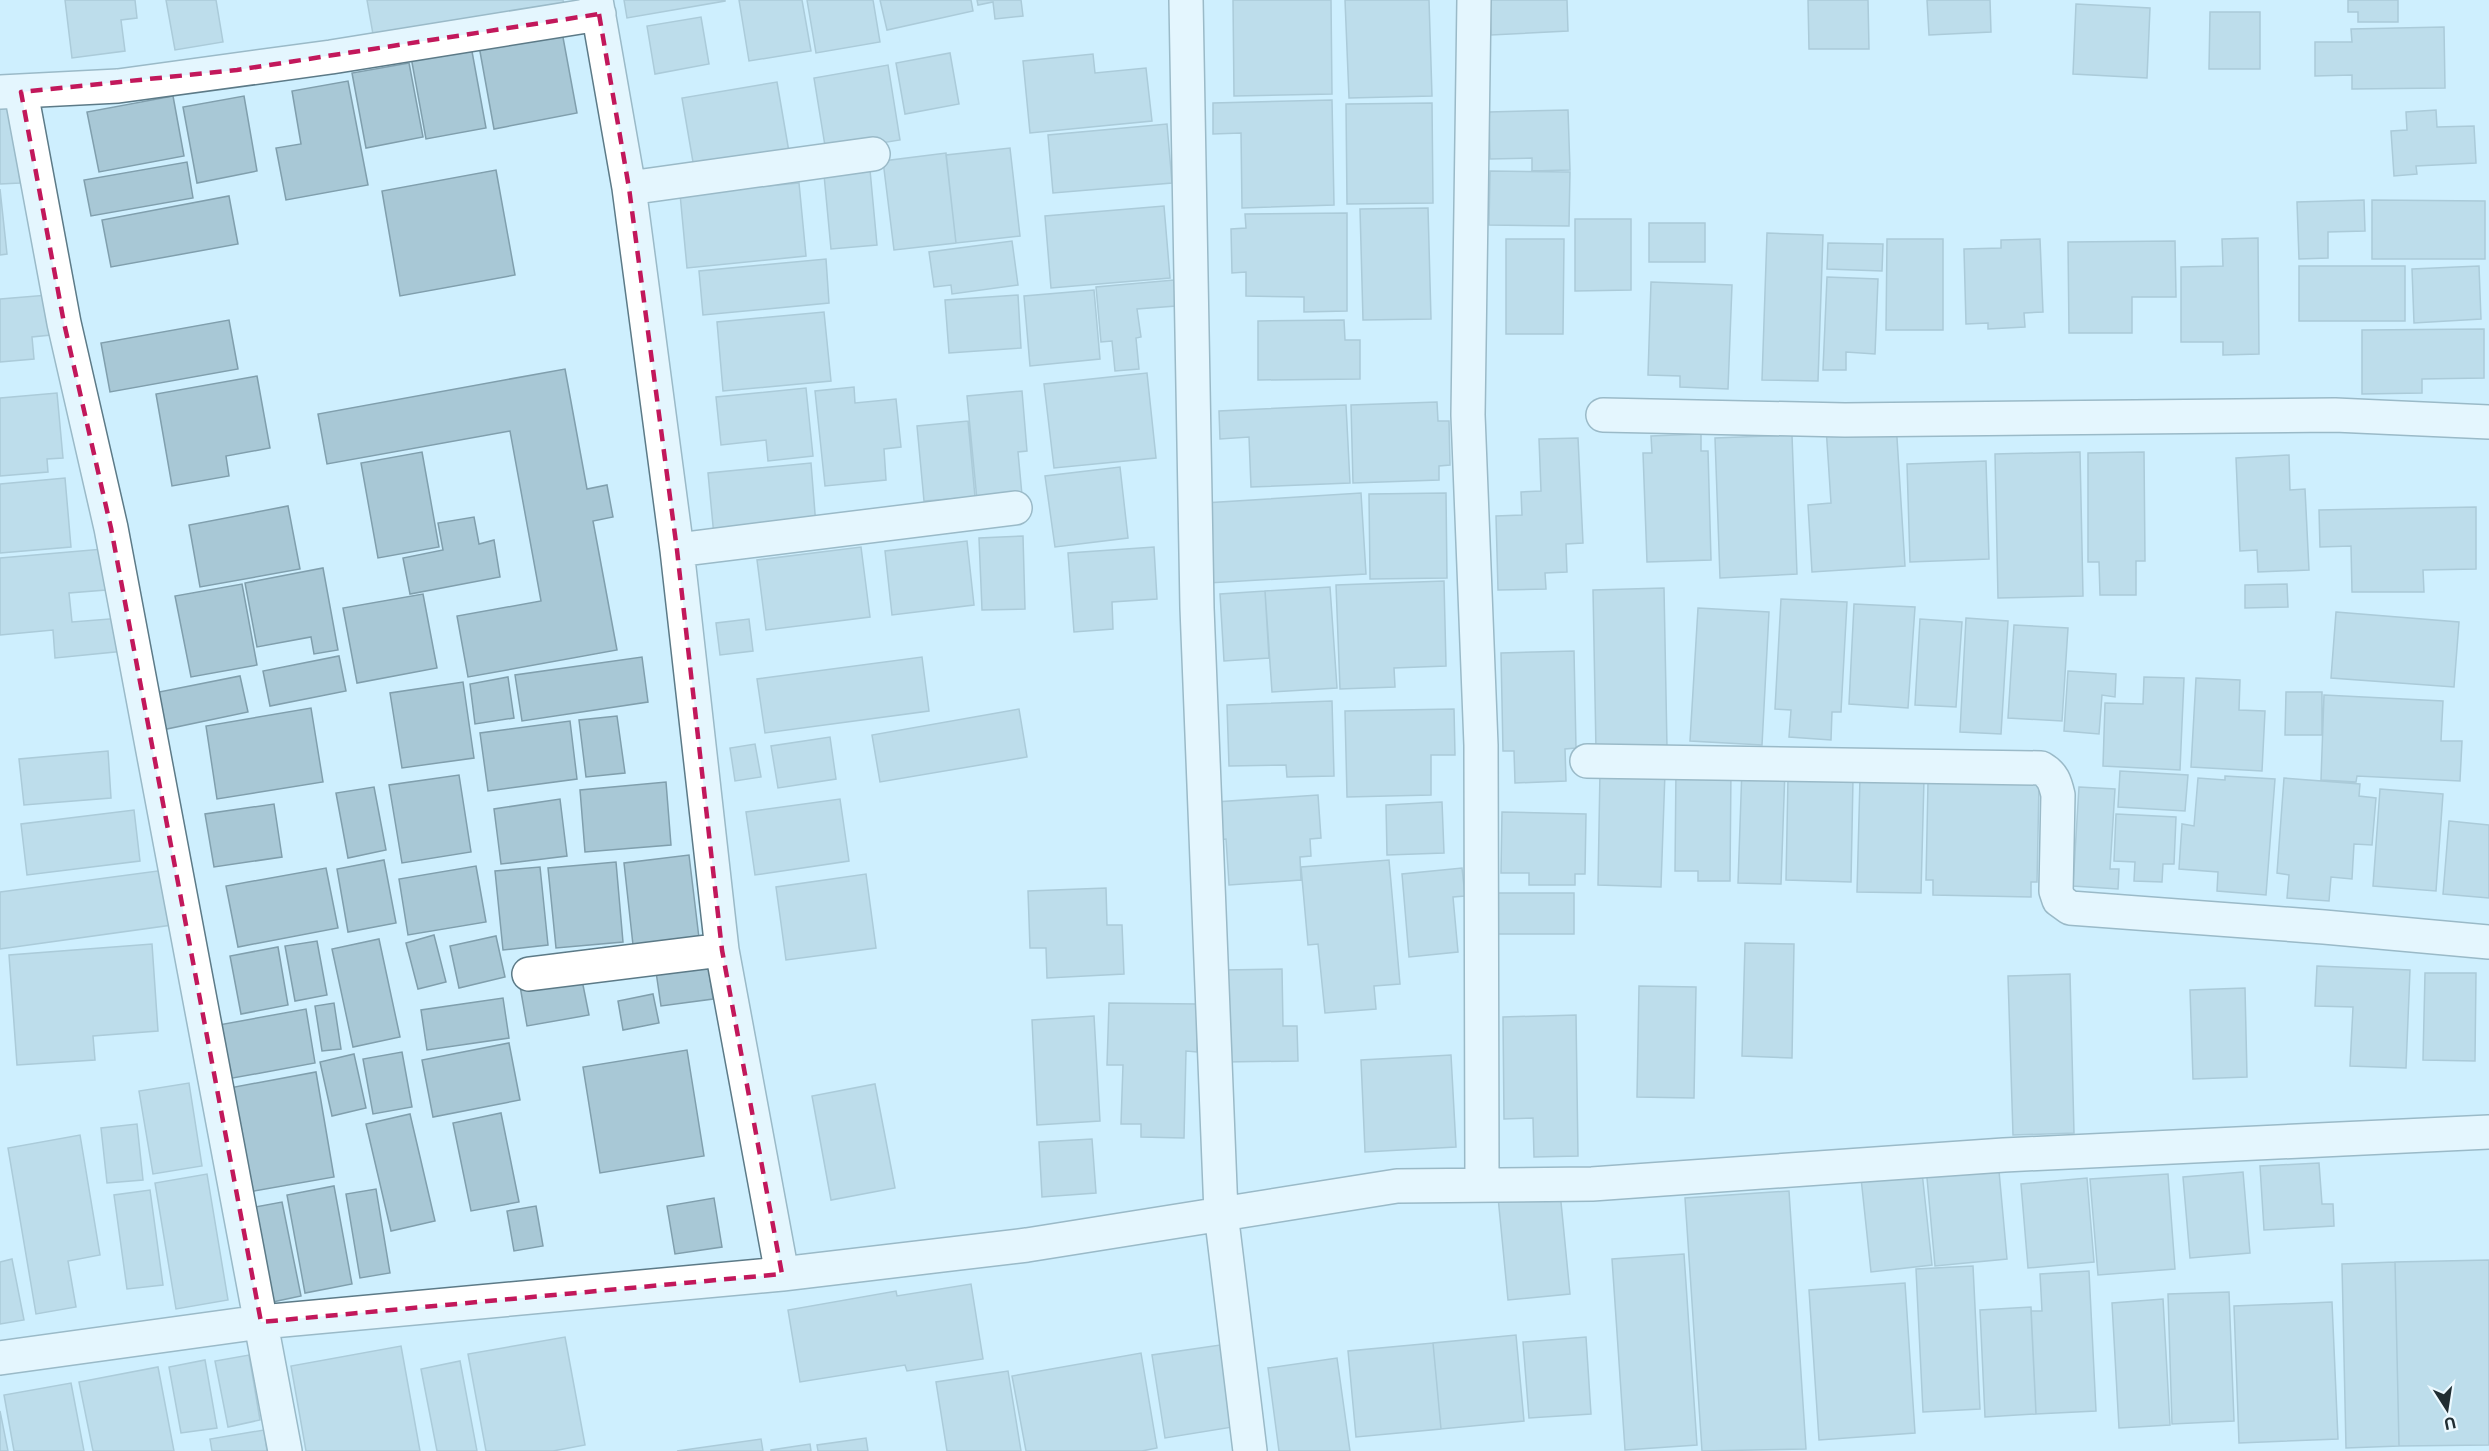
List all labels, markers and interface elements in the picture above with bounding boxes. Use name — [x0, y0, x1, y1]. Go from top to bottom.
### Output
north arrow — [2417, 1379, 2477, 1439]
text: U — [2442, 1412, 2458, 1436]

